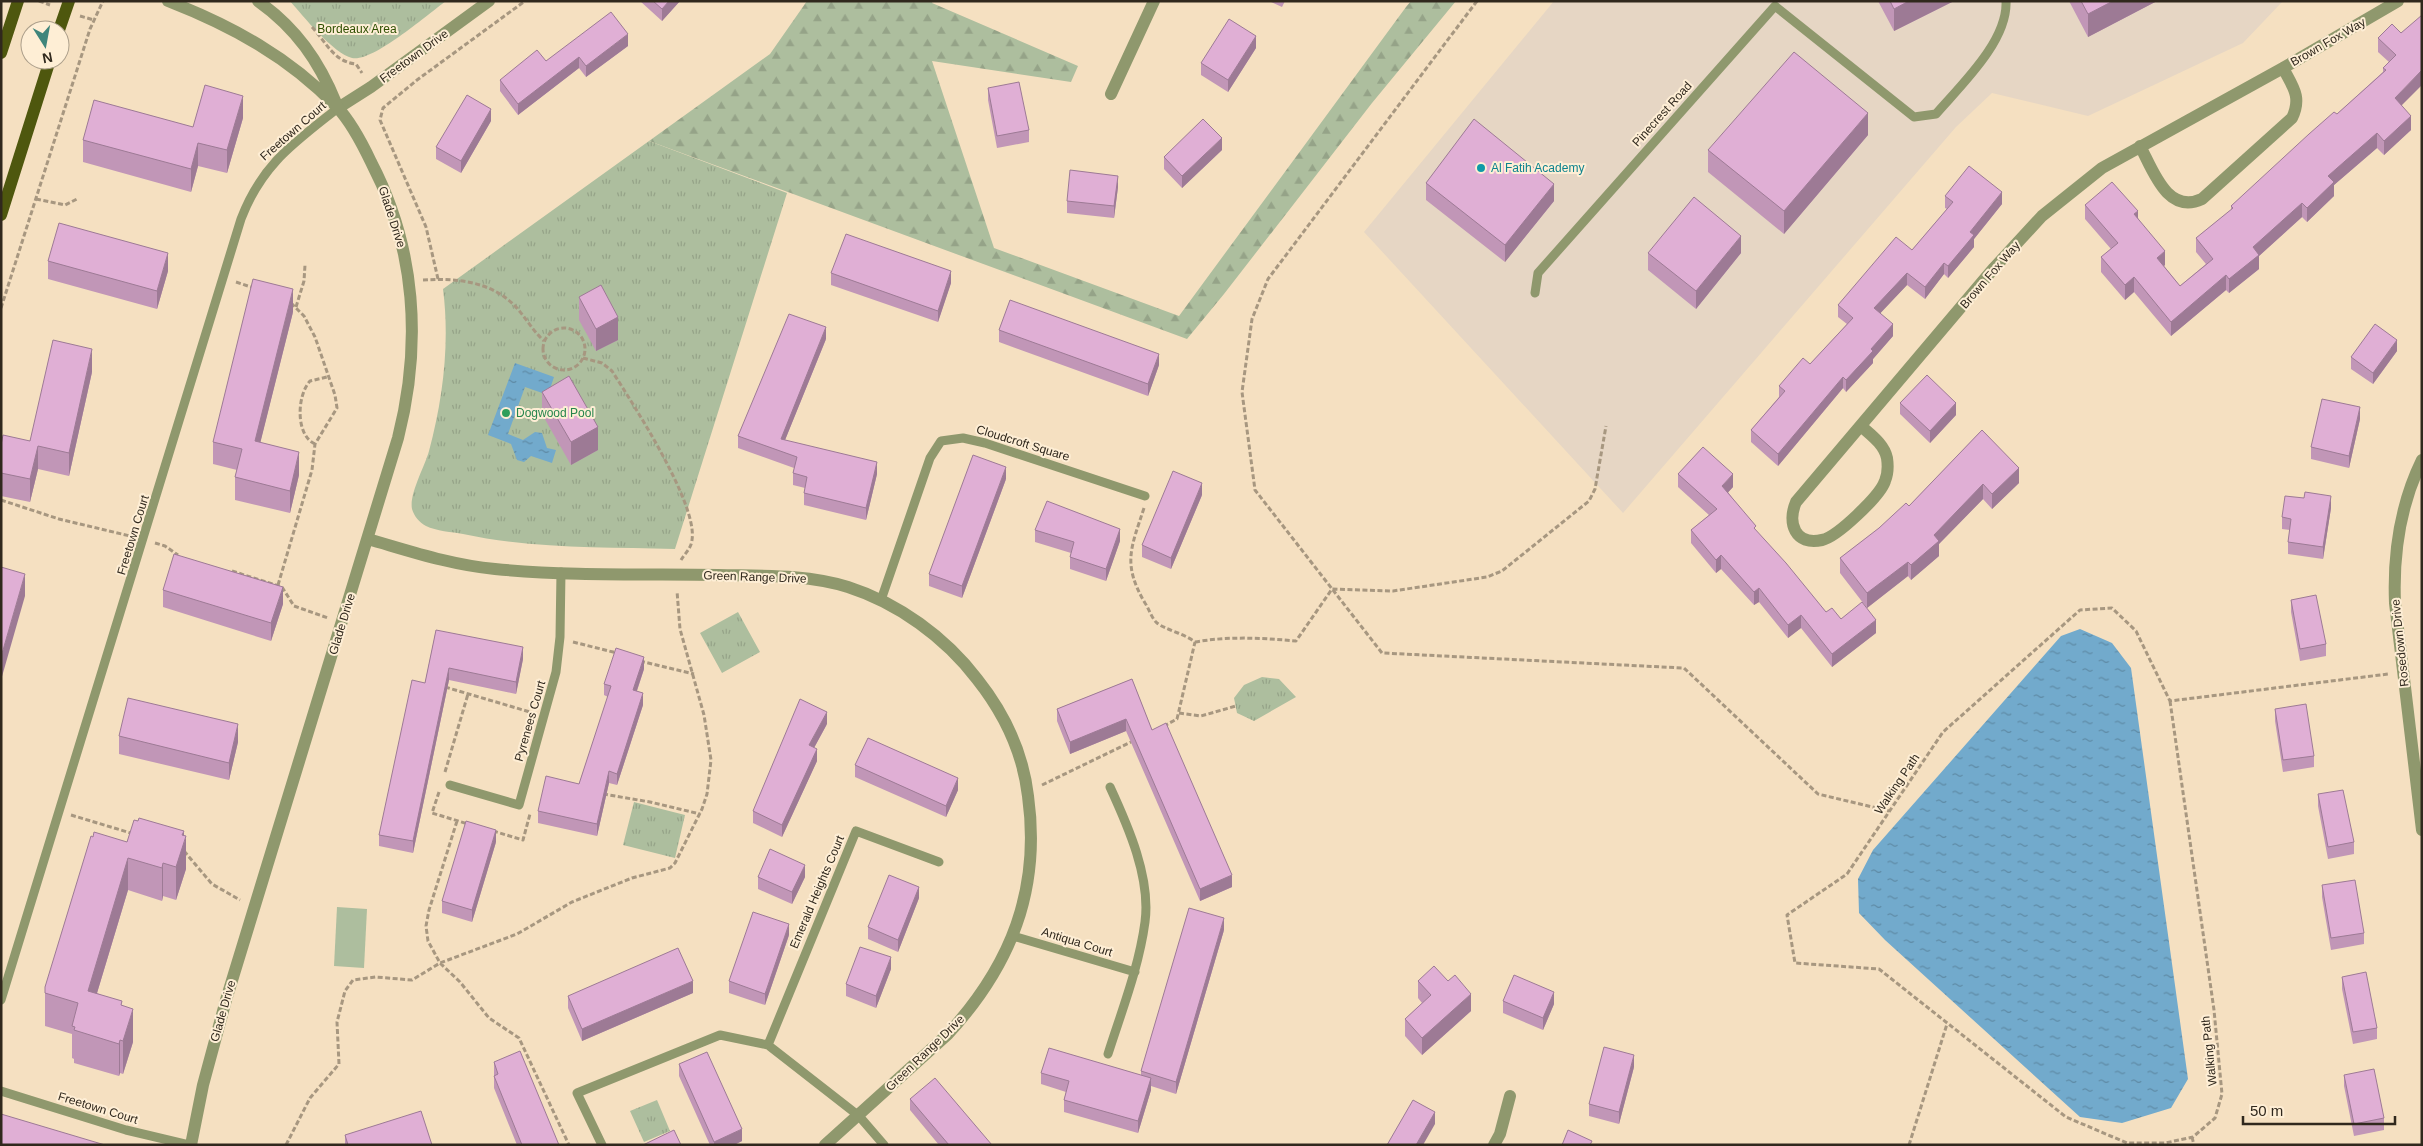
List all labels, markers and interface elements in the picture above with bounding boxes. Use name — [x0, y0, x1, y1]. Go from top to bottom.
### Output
street label: Brown Fox Way — [2288, 15, 2368, 69]
north arrow — [20, 20, 70, 70]
park label: Bordeaux Area — [317, 22, 397, 36]
street label: Freetown Drive — [377, 26, 451, 86]
text: N — [41, 49, 54, 67]
street label: Pinecrest Road — [1629, 79, 1695, 149]
street label: Freetown Court — [257, 98, 329, 163]
place label: Al Fatih Academy — [1491, 161, 1584, 175]
marker: Al Fatih Academy — [1475, 162, 1487, 174]
street label: Glade Drive — [376, 185, 409, 250]
street label: Brown Fox Way — [1957, 239, 2023, 311]
place label: Dogwood Pool — [516, 406, 594, 420]
marker: Dogwood Pool — [500, 407, 512, 419]
street label: Cloudcroft Square — [975, 422, 1072, 464]
street label: Freetown Court — [114, 493, 152, 577]
street label: Green Range Drive — [703, 568, 807, 586]
street label: Glade Drive — [326, 591, 358, 656]
street label: Rosedown Drive — [2388, 598, 2412, 688]
street label: Pyrenees Court — [512, 678, 548, 763]
street label: Walking Path — [1872, 751, 1922, 817]
street label: Emerald Heights Court — [787, 833, 847, 951]
street label: Antiqua Court — [1040, 925, 1115, 960]
street label: Glade Drive — [208, 978, 239, 1043]
street label: Green Range Drive — [883, 1012, 967, 1094]
street label: Walking Path — [2198, 1015, 2220, 1087]
street label: Freetown Court — [56, 1089, 140, 1127]
scale bar — [2243, 1094, 2396, 1126]
text: 50 m — [2250, 1102, 2283, 1119]

